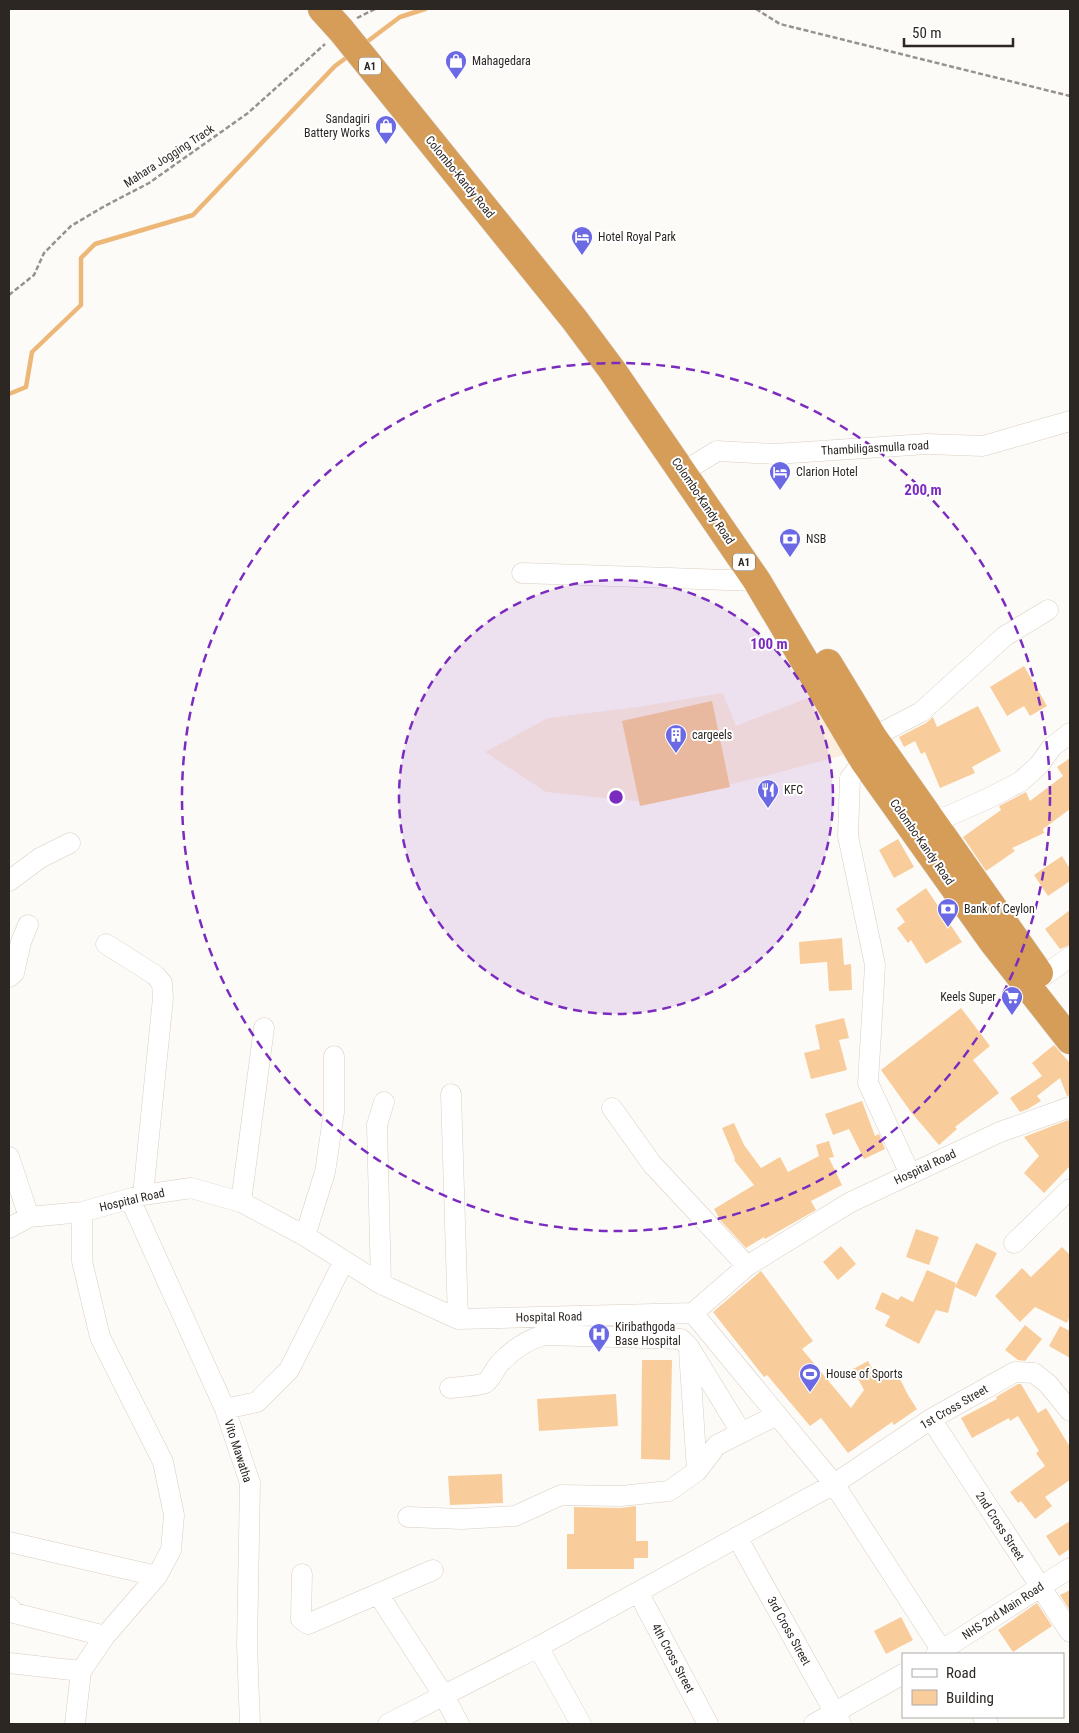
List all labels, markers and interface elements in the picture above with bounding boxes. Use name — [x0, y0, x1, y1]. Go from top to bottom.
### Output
scale bar — [904, 15, 1013, 47]
text: 50 m — [912, 24, 942, 42]
shop icon: Mahagedara — [444, 49, 468, 80]
place label: Mahagedara — [472, 54, 531, 68]
road number: A1 — [359, 58, 381, 74]
place label: Sandagiri Battery Works — [304, 112, 370, 140]
shop icon: Sandagiri Battery Works — [374, 114, 398, 145]
street label: Mahara Jogging Track — [121, 121, 217, 190]
street label: Colombo-Kandy Road — [423, 133, 497, 221]
hotel icon: Hotel Royal Park — [570, 225, 594, 256]
place label: Hotel Royal Park — [598, 230, 677, 244]
street label: Thambiligasmulla road — [821, 438, 929, 458]
street label: Colombo-Kandy Road — [669, 455, 737, 547]
hotel icon: Clarion Hotel — [768, 460, 792, 491]
place label: Clarion Hotel — [796, 465, 858, 479]
text: 200 m — [904, 481, 942, 499]
bank icon: NSB — [778, 527, 802, 558]
place label: NSB — [806, 532, 826, 546]
road number: A1 — [733, 554, 755, 570]
text: 100 m — [750, 635, 788, 653]
building icon: cargeels — [664, 723, 688, 754]
place label: cargeels — [692, 728, 732, 742]
restaurant icon: KFC — [756, 778, 780, 809]
place label: KFC — [784, 783, 803, 797]
centre of rings — [607, 788, 625, 806]
street label: Colombo-Kandy Road — [887, 796, 957, 888]
bank icon: Bank of Ceylon — [936, 897, 960, 928]
place label: Bank of Ceylon — [964, 902, 1035, 916]
supermarket icon: Keels Super — [1000, 985, 1024, 1016]
place label: Keels Super — [940, 990, 996, 1004]
street label: Hospital Road — [892, 1147, 958, 1187]
street label: Hospital Road — [98, 1186, 166, 1214]
street label: Hospital Road — [516, 1309, 582, 1325]
place label: Kiribathgoda Base Hospital — [615, 1320, 681, 1348]
hospital icon: Kiribathgoda Base Hospital — [587, 1322, 611, 1353]
sports icon: House of Sports — [798, 1362, 822, 1393]
place label: House of Sports — [826, 1367, 903, 1381]
street label: 1st Cross Street — [918, 1382, 991, 1432]
street label: Vito Mawatha — [221, 1418, 255, 1484]
street label: 2nd Cross Street — [973, 1489, 1028, 1563]
street label: NHS 2nd Main Road — [960, 1579, 1046, 1643]
street label: 3rd Cross Street — [764, 1594, 814, 1668]
street label: 4th Cross Street — [649, 1621, 697, 1695]
legend — [902, 1653, 1064, 1718]
text: Road — [946, 1664, 976, 1682]
text: Building — [946, 1689, 994, 1707]

